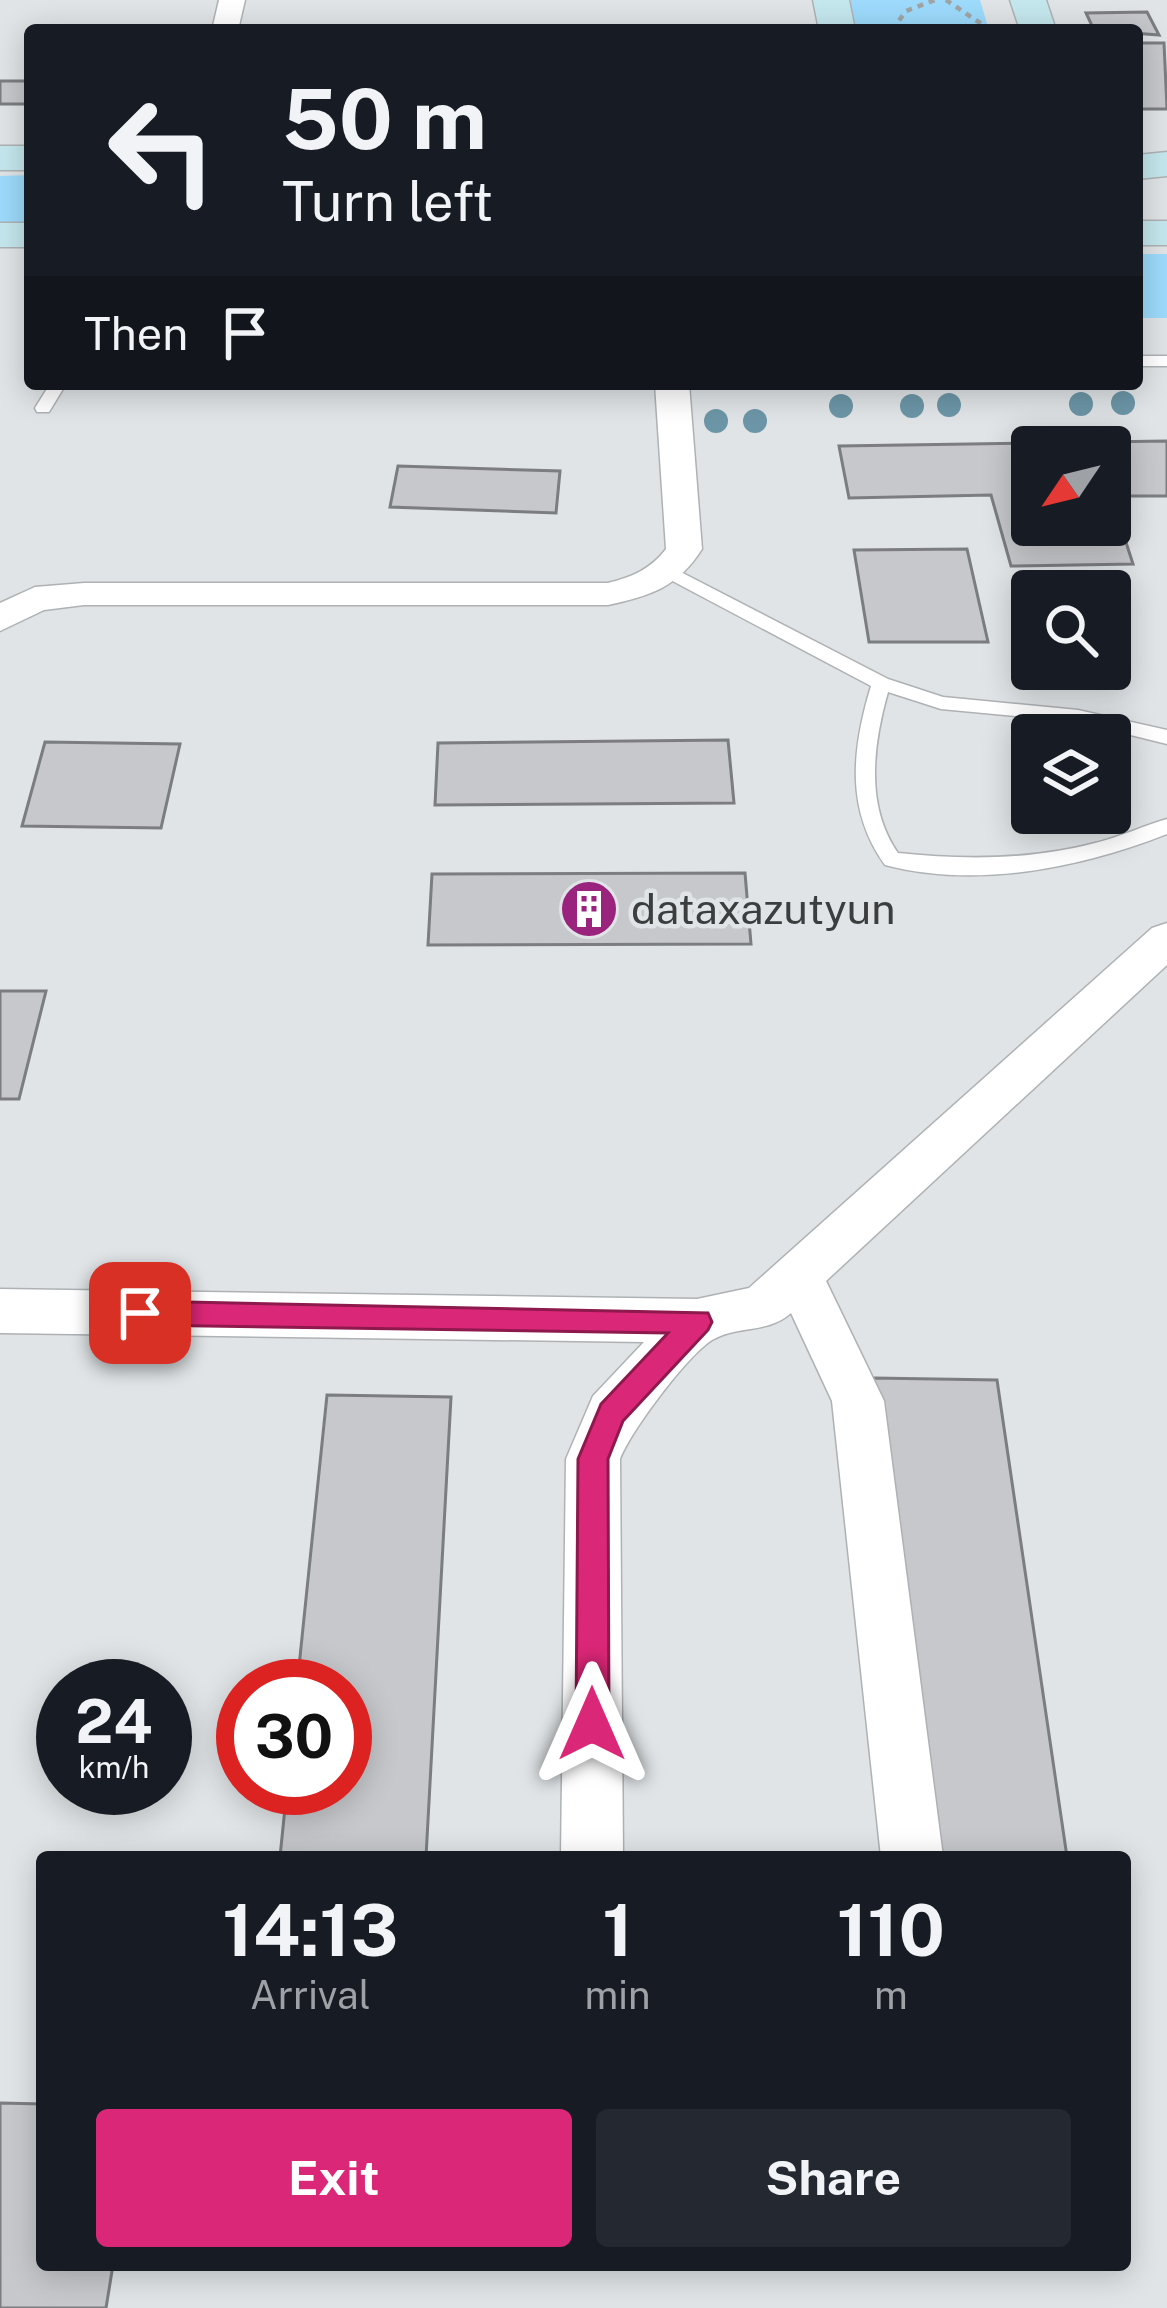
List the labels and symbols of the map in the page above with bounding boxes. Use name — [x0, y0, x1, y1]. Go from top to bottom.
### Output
north arrow — [1011, 426, 1131, 546]
building icon: dataxazutyun — [558, 878, 620, 940]
place label: dataxazutyun — [631, 884, 896, 933]
pin — [89, 1262, 191, 1364]
speed limit sign: 30 — [216, 1659, 372, 1815]
position arrow — [529, 1661, 655, 1787]

